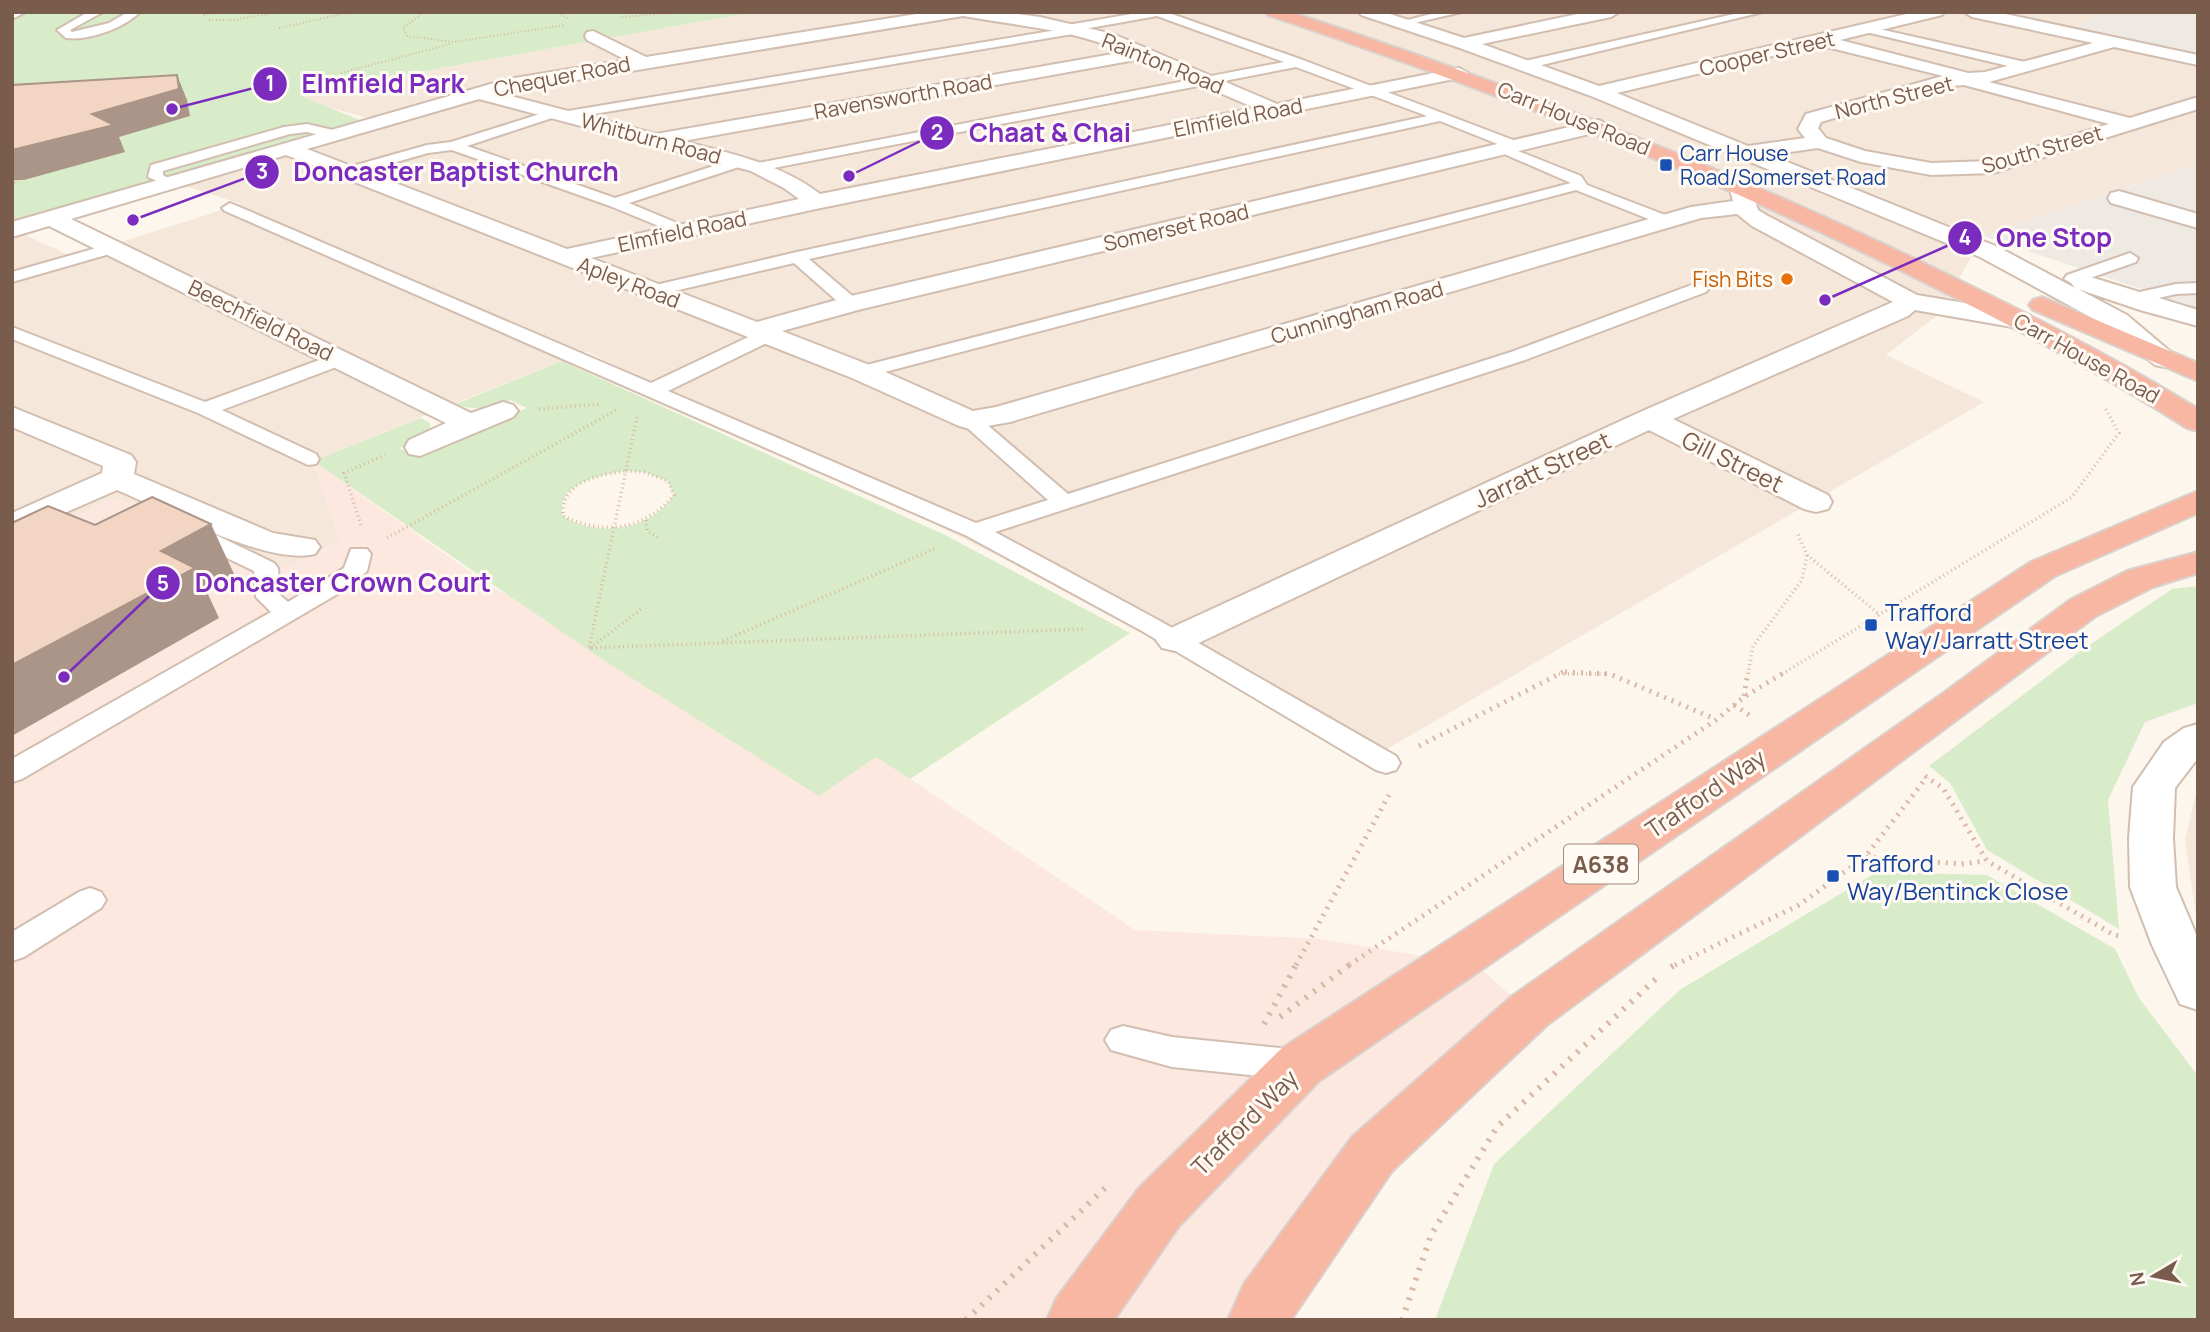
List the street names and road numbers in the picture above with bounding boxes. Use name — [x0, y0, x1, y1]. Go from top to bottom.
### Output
street label: Cooper Street — [1697, 24, 1837, 82]
street label: Rainton Road — [1098, 26, 1228, 100]
street label: Chequer Road — [491, 49, 633, 103]
street label: Ravensworth Road — [812, 67, 994, 125]
street label: North Street — [1832, 69, 1956, 125]
street label: Carr House Road — [1493, 75, 1655, 161]
street label: Elmfield Road — [1171, 91, 1305, 143]
street label: Whitburn Road — [578, 106, 724, 170]
street label: South Street — [1978, 118, 2106, 180]
street label: Somerset Road — [1101, 197, 1251, 257]
street label: Elmfield Road — [615, 204, 749, 258]
street label: Apley Road — [574, 250, 684, 314]
street label: Beechfield Road — [184, 273, 338, 367]
street label: Cunningham Road — [1267, 274, 1447, 350]
street label: Carr House Road — [2009, 306, 2165, 410]
street label: Gill Street — [1677, 422, 1789, 500]
street label: Jarratt Street — [1468, 423, 1616, 515]
street label: Trafford Way — [1638, 740, 1772, 845]
road number: A638 — [1564, 844, 1638, 884]
street label: Trafford Way — [1183, 1061, 1305, 1183]

